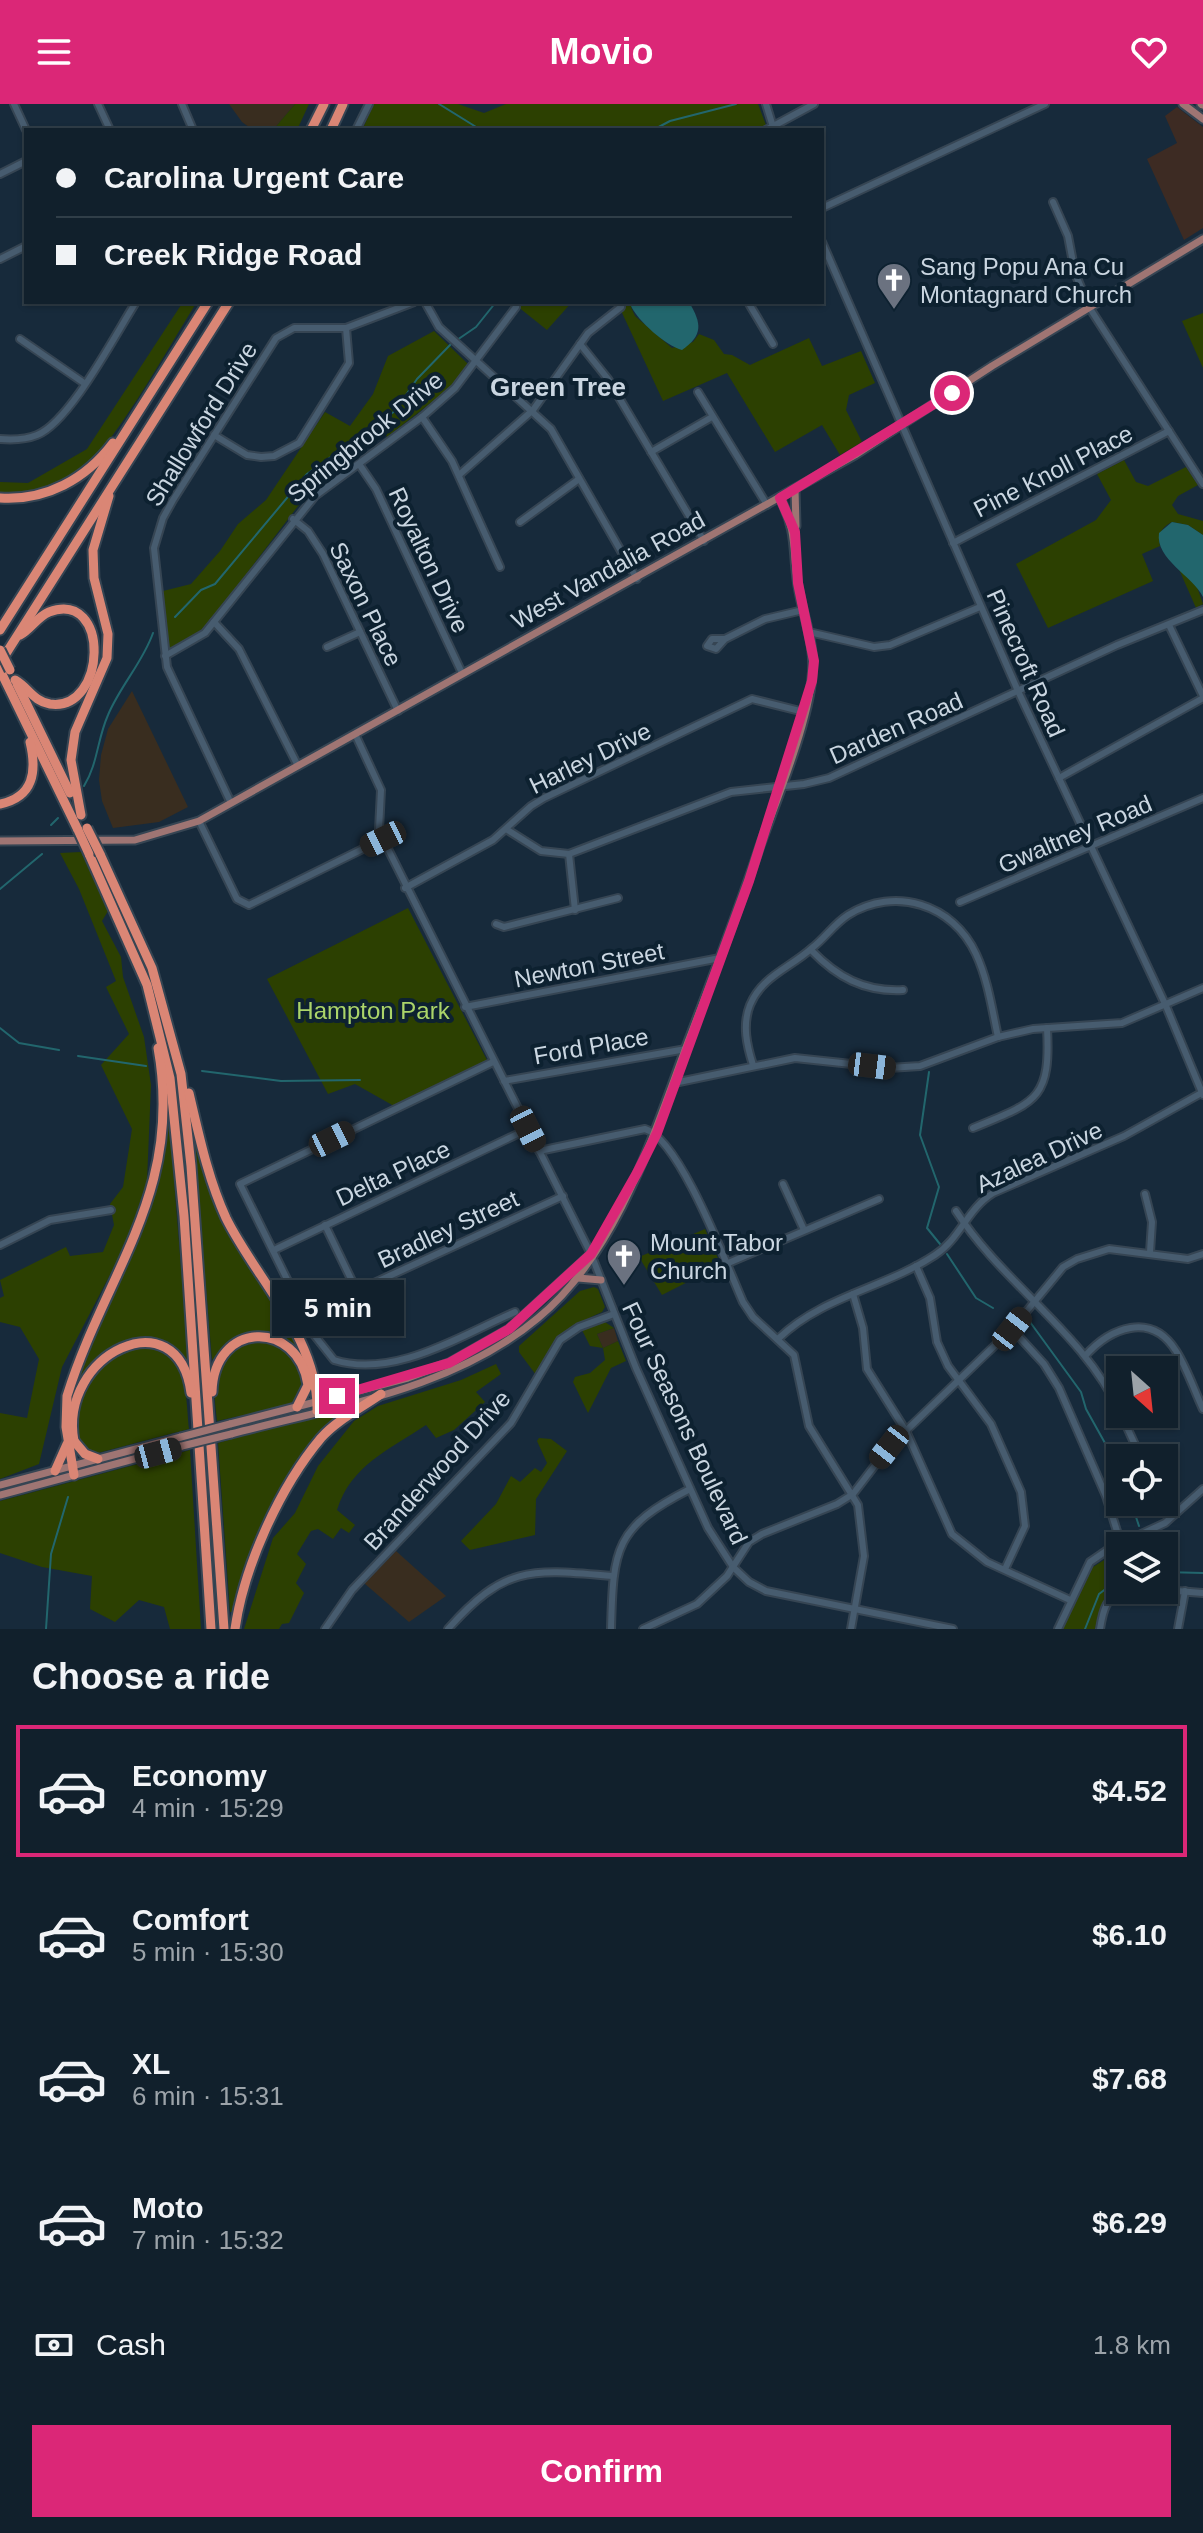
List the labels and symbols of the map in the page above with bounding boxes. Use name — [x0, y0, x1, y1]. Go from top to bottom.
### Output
place label: Sang Popu Ana Cu Montagnard Church — [920, 253, 1132, 308]
church icon: Sang Popu Ana Cu Montagnard Church — [875, 261, 913, 311]
street label: Shallowford Drive — [140, 337, 262, 511]
street label: Springbrook Drive — [282, 366, 448, 508]
district label: Green Tree — [490, 372, 626, 402]
route start — [934, 375, 970, 411]
street label: Pine Knoll Place — [969, 419, 1137, 523]
street label: Royalton Drive — [384, 483, 474, 637]
street label: West Vandalia Road — [507, 506, 709, 634]
street label: Saxon Place — [324, 538, 408, 670]
street label: Pinecroft Road — [981, 585, 1071, 741]
street label: Darden Road — [825, 687, 967, 769]
street label: Harley Drive — [525, 717, 655, 799]
street label: Gwaltney Road — [994, 790, 1156, 878]
car — [356, 818, 410, 860]
street label: Newton Street — [512, 937, 667, 993]
park label: Hampton Park — [296, 997, 451, 1024]
street label: Ford Place — [532, 1023, 650, 1069]
car — [847, 1051, 897, 1081]
car — [506, 1102, 550, 1156]
street label: Azalea Drive — [972, 1116, 1106, 1198]
car — [305, 1118, 359, 1160]
street label: Delta Place — [332, 1135, 454, 1211]
street label: Bradley Street — [373, 1184, 523, 1273]
place label: Mount Tabor Church — [650, 1229, 783, 1284]
church icon: Mount Tabor Church — [605, 1237, 643, 1287]
callout: 5 min — [271, 1280, 403, 1336]
street label: Four Seasons Boulevard — [617, 1298, 753, 1548]
car — [988, 1303, 1036, 1355]
north arrow — [1106, 1356, 1178, 1428]
route end — [319, 1378, 355, 1414]
street label: Branderwood Drive — [358, 1385, 516, 1555]
car — [865, 1421, 913, 1473]
car — [132, 1435, 184, 1471]

